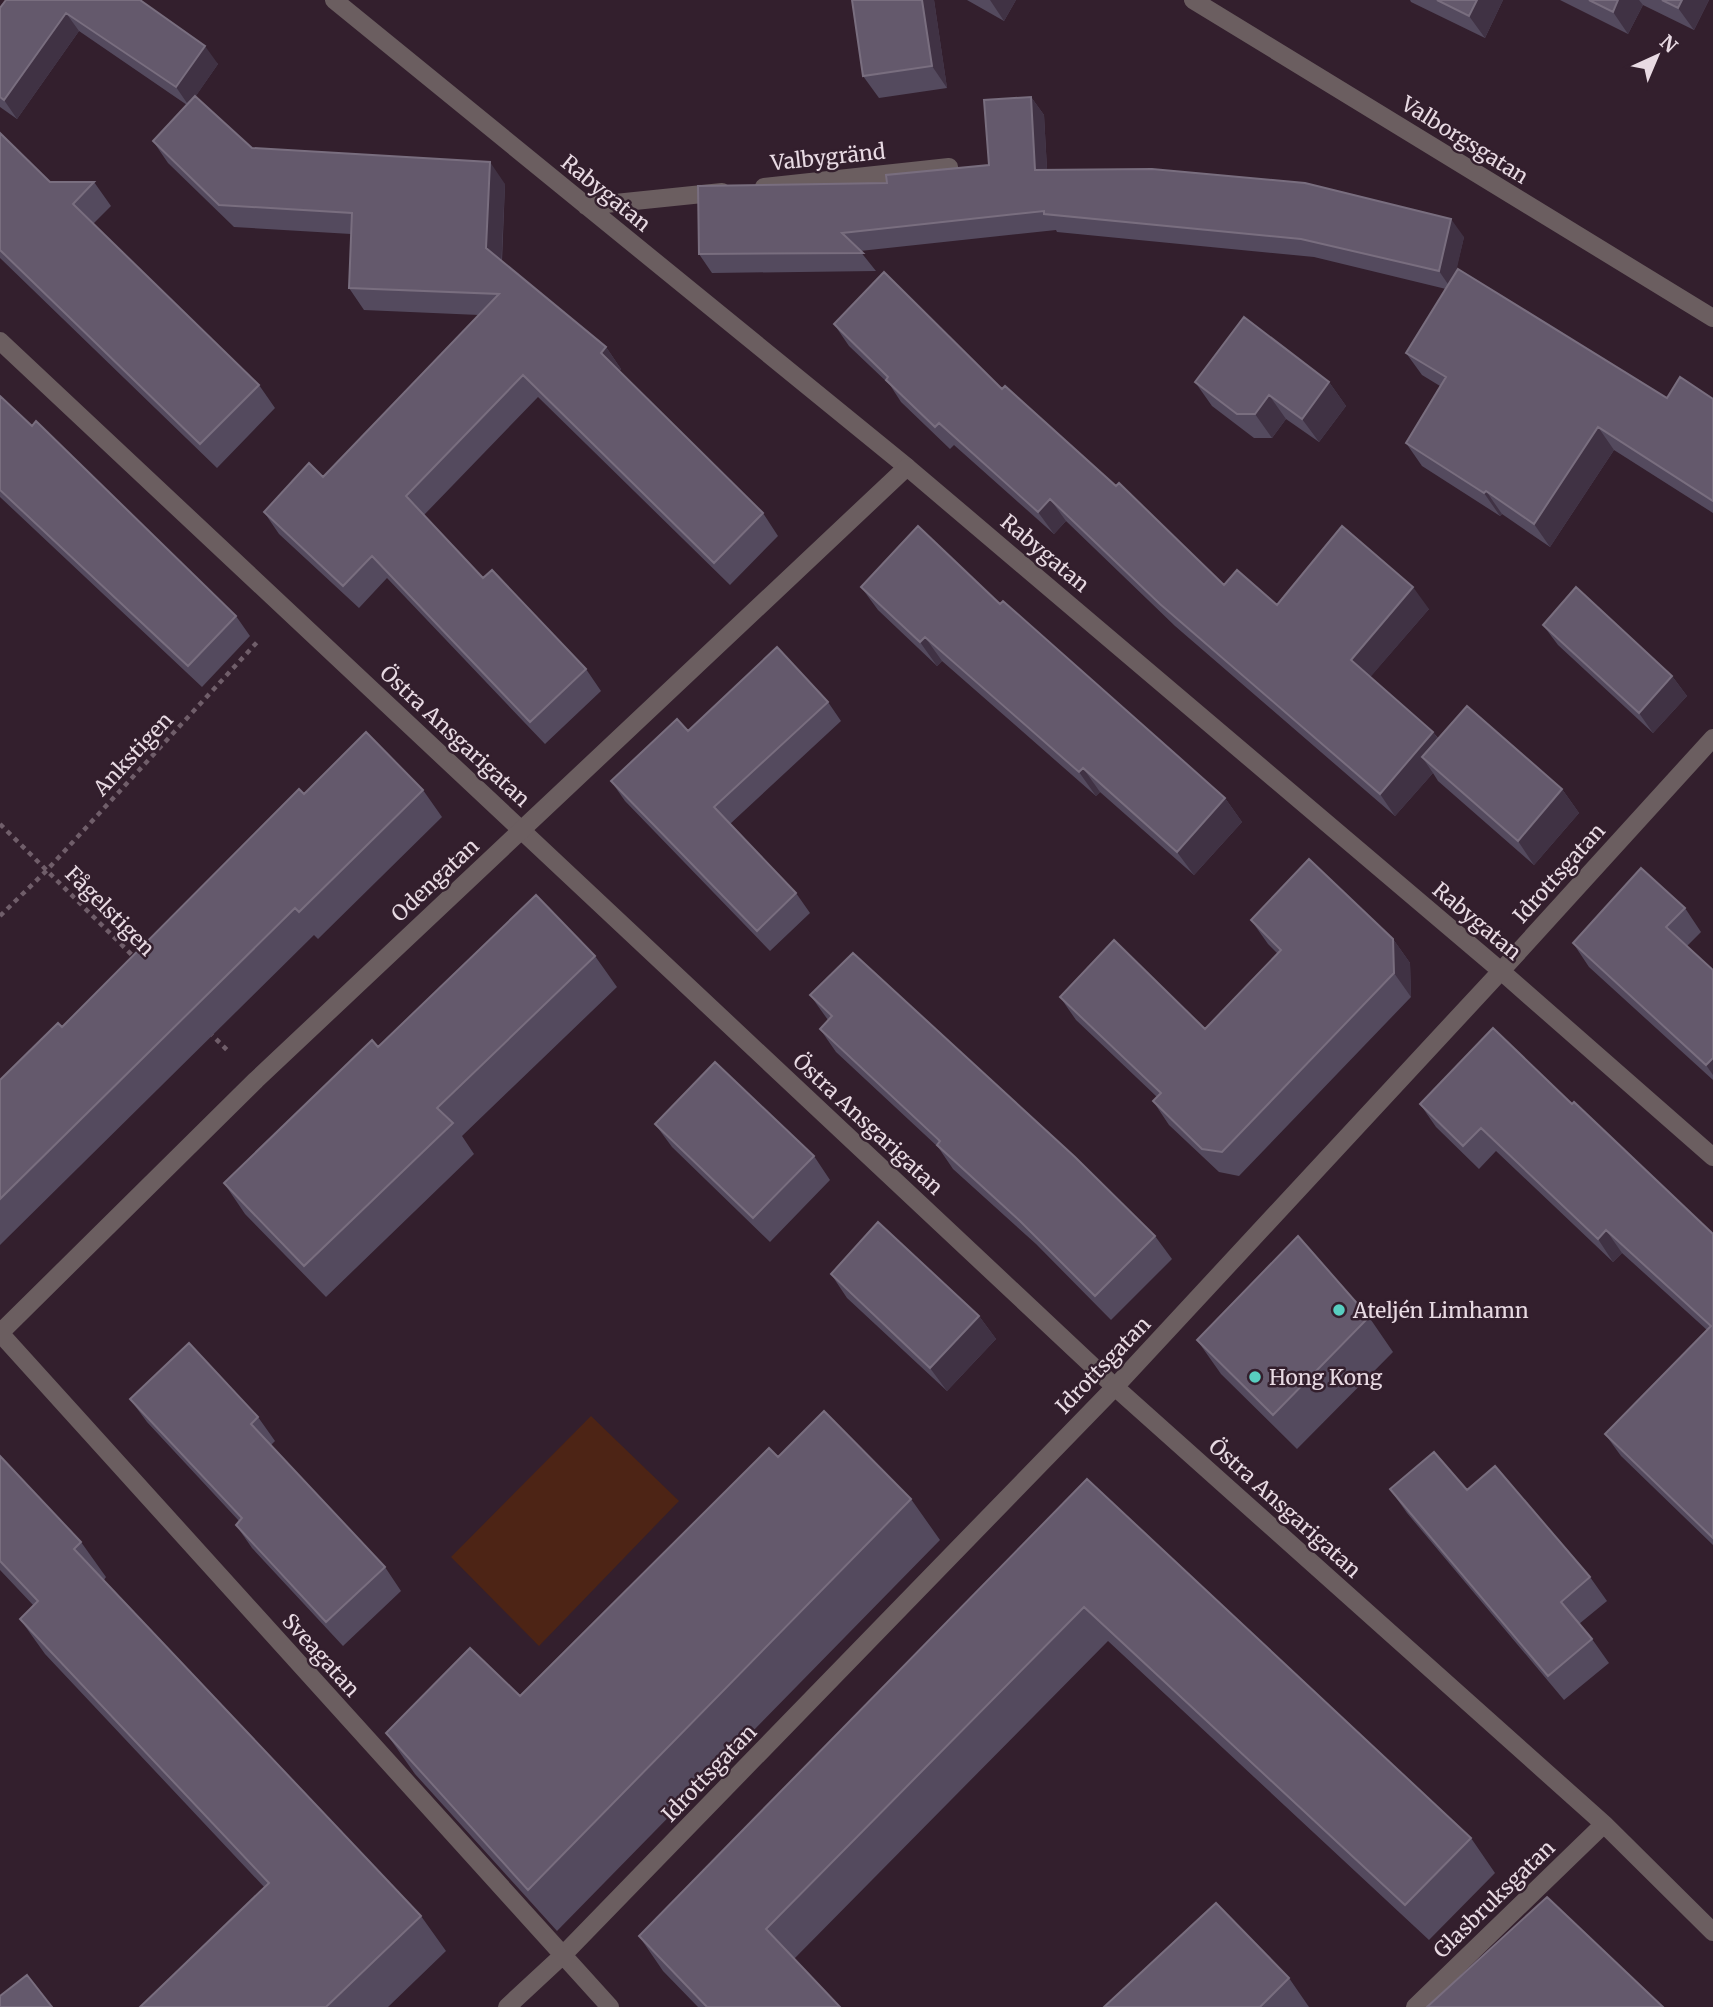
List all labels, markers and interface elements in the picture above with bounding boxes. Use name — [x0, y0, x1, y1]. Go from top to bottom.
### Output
north arrow — [1622, 21, 1692, 91]
text: N — [1655, 30, 1683, 58]
street label: Valborgsgatan — [1396, 90, 1534, 190]
street label: Valbygränd — [768, 138, 887, 177]
street label: Rabygatan — [556, 149, 656, 237]
street label: Rabygatan — [995, 508, 1095, 598]
street label: Östra Ansgarigatan — [374, 659, 536, 813]
street label: Ankstigen — [87, 706, 179, 802]
street label: Idrottsgatan — [1507, 817, 1611, 929]
street label: Odengatan — [385, 832, 485, 927]
street label: Fågelstigen — [59, 860, 161, 962]
street label: Rabygatan — [1427, 876, 1527, 966]
street label: Östra Ansgarigatan — [787, 1047, 949, 1201]
place label: Ateljén Limhamn — [1352, 1297, 1529, 1324]
marker: Ateljén Limhamn — [1331, 1302, 1347, 1318]
street label: Idrottsgatan — [1050, 1311, 1156, 1419]
place label: Hong Kong — [1269, 1364, 1383, 1391]
marker: Hong Kong — [1247, 1369, 1263, 1385]
street label: Östra Ansgarigatan — [1203, 1433, 1367, 1583]
street label: Sveagatan — [276, 1608, 366, 1702]
street label: Idrottsgatan — [656, 1719, 762, 1827]
street label: Glasbruksgatan — [1428, 1834, 1560, 1964]

